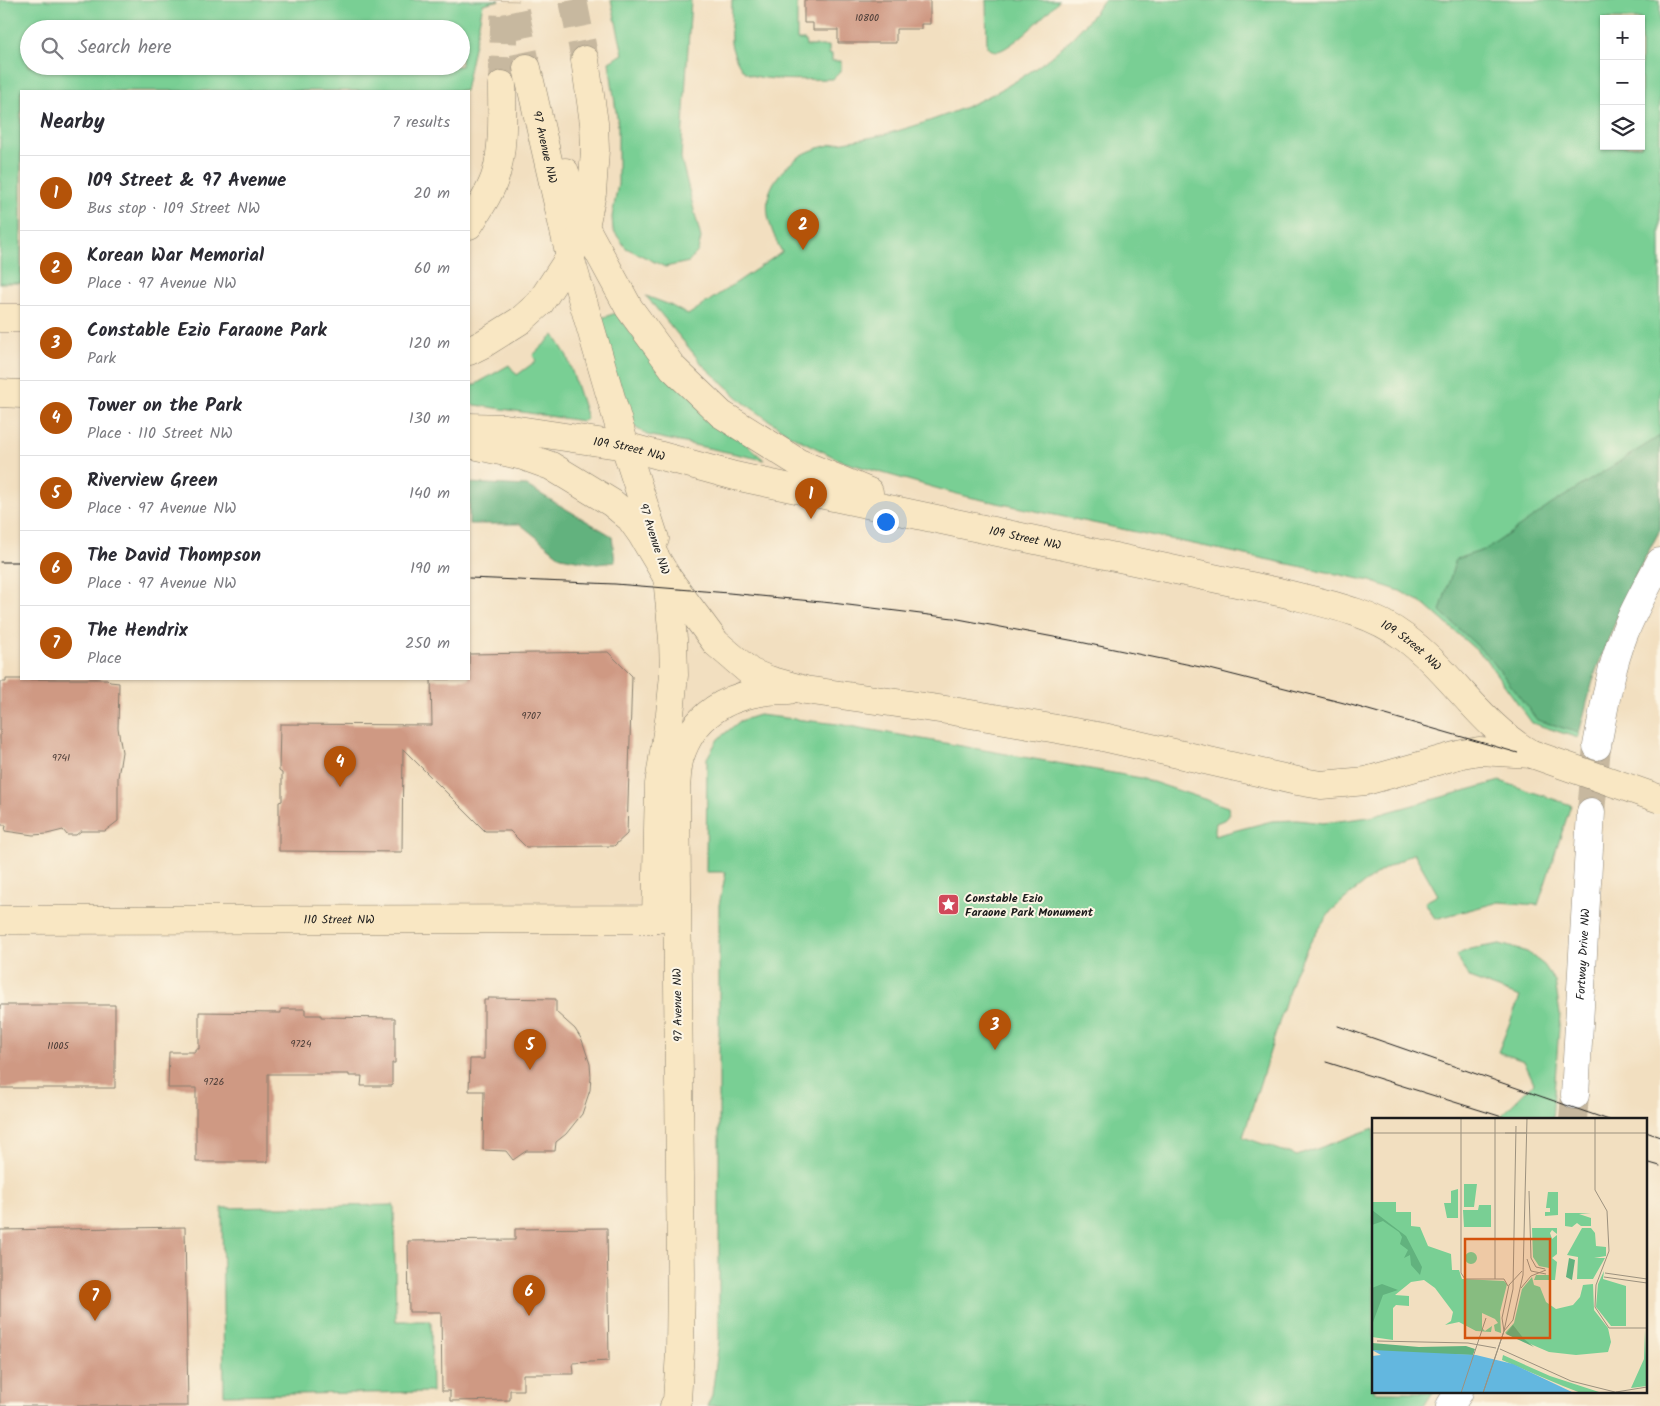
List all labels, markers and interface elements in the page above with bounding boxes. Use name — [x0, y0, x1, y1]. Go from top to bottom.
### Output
house number: 10800 — [855, 10, 879, 26]
map controls — [1600, 15, 1645, 150]
button: + — [1600, 15, 1645, 60]
search box — [20, 20, 470, 75]
text: Search here — [78, 33, 172, 63]
icon: search — [38, 34, 66, 62]
button: − — [1600, 60, 1645, 105]
button: layers — [1600, 105, 1645, 150]
text: Nearby — [40, 106, 105, 139]
street label: 97 Avenue NW — [528, 109, 562, 185]
text: 7 results — [392, 110, 450, 135]
text: 109 Street & 97 Avenue — [87, 166, 286, 196]
text: 1 — [54, 181, 58, 206]
text: 20 m — [414, 181, 450, 206]
text: Bus stop · 109 Street NW — [87, 196, 260, 221]
pin: 2 — [787, 209, 819, 250]
text: Korean War Memorial — [87, 241, 264, 271]
text: 2 — [51, 256, 61, 281]
text: 60 m — [414, 256, 450, 281]
text: Place · 97 Avenue NW — [87, 271, 237, 296]
text: Constable Ezio Faraone Park — [87, 316, 327, 346]
text: 3 — [52, 331, 60, 356]
text: 120 m — [409, 331, 450, 356]
text: Park — [87, 346, 116, 371]
text: Tower on the Park — [87, 391, 242, 421]
text: 4 — [52, 406, 60, 431]
text: 130 m — [409, 406, 450, 431]
text: Place · 110 Street NW — [87, 421, 233, 446]
street label: 109 Street NW — [592, 432, 667, 466]
text: Riverview Green — [87, 466, 218, 496]
pin: 1 — [795, 478, 827, 519]
text: 5 — [52, 481, 60, 506]
text: 140 m — [409, 481, 450, 506]
text: Place · 97 Avenue NW — [87, 496, 237, 521]
street label: 97 Avenue NW — [634, 501, 674, 577]
your location — [873, 509, 899, 535]
street label: 109 Street NW — [987, 521, 1063, 555]
text: The David Thompson — [87, 541, 261, 571]
text: 6 — [52, 556, 60, 581]
text: 190 m — [410, 556, 450, 581]
text: Place · 97 Avenue NW — [87, 571, 237, 596]
street label: 109 Street NW — [1377, 615, 1446, 675]
text: The Hendrix — [87, 616, 188, 646]
text: 7 — [52, 631, 60, 656]
text: 250 m — [405, 631, 450, 656]
text: Place — [87, 646, 121, 671]
house number: 9707 — [521, 708, 541, 724]
pin: 4 — [324, 746, 356, 787]
house number: 9741 — [52, 750, 70, 766]
place label: Constable Ezio Faraone Park Monument — [965, 889, 1094, 922]
place icon: Constable Ezio Faraone Park Monument — [937, 893, 961, 917]
street label: Fortway Drive NW — [1571, 908, 1595, 1001]
street label: 110 Street NW — [303, 910, 375, 929]
street label: 97 Avenue NW — [668, 968, 688, 1042]
pin: 3 — [979, 1009, 1011, 1050]
pin: 5 — [514, 1029, 546, 1070]
house number: 9724 — [291, 1036, 312, 1052]
house number: 11005 — [47, 1038, 69, 1054]
house number: 9726 — [204, 1074, 224, 1090]
inset map — [1372, 1118, 1648, 1394]
pin: 6 — [513, 1275, 545, 1316]
pin: 7 — [79, 1280, 111, 1321]

